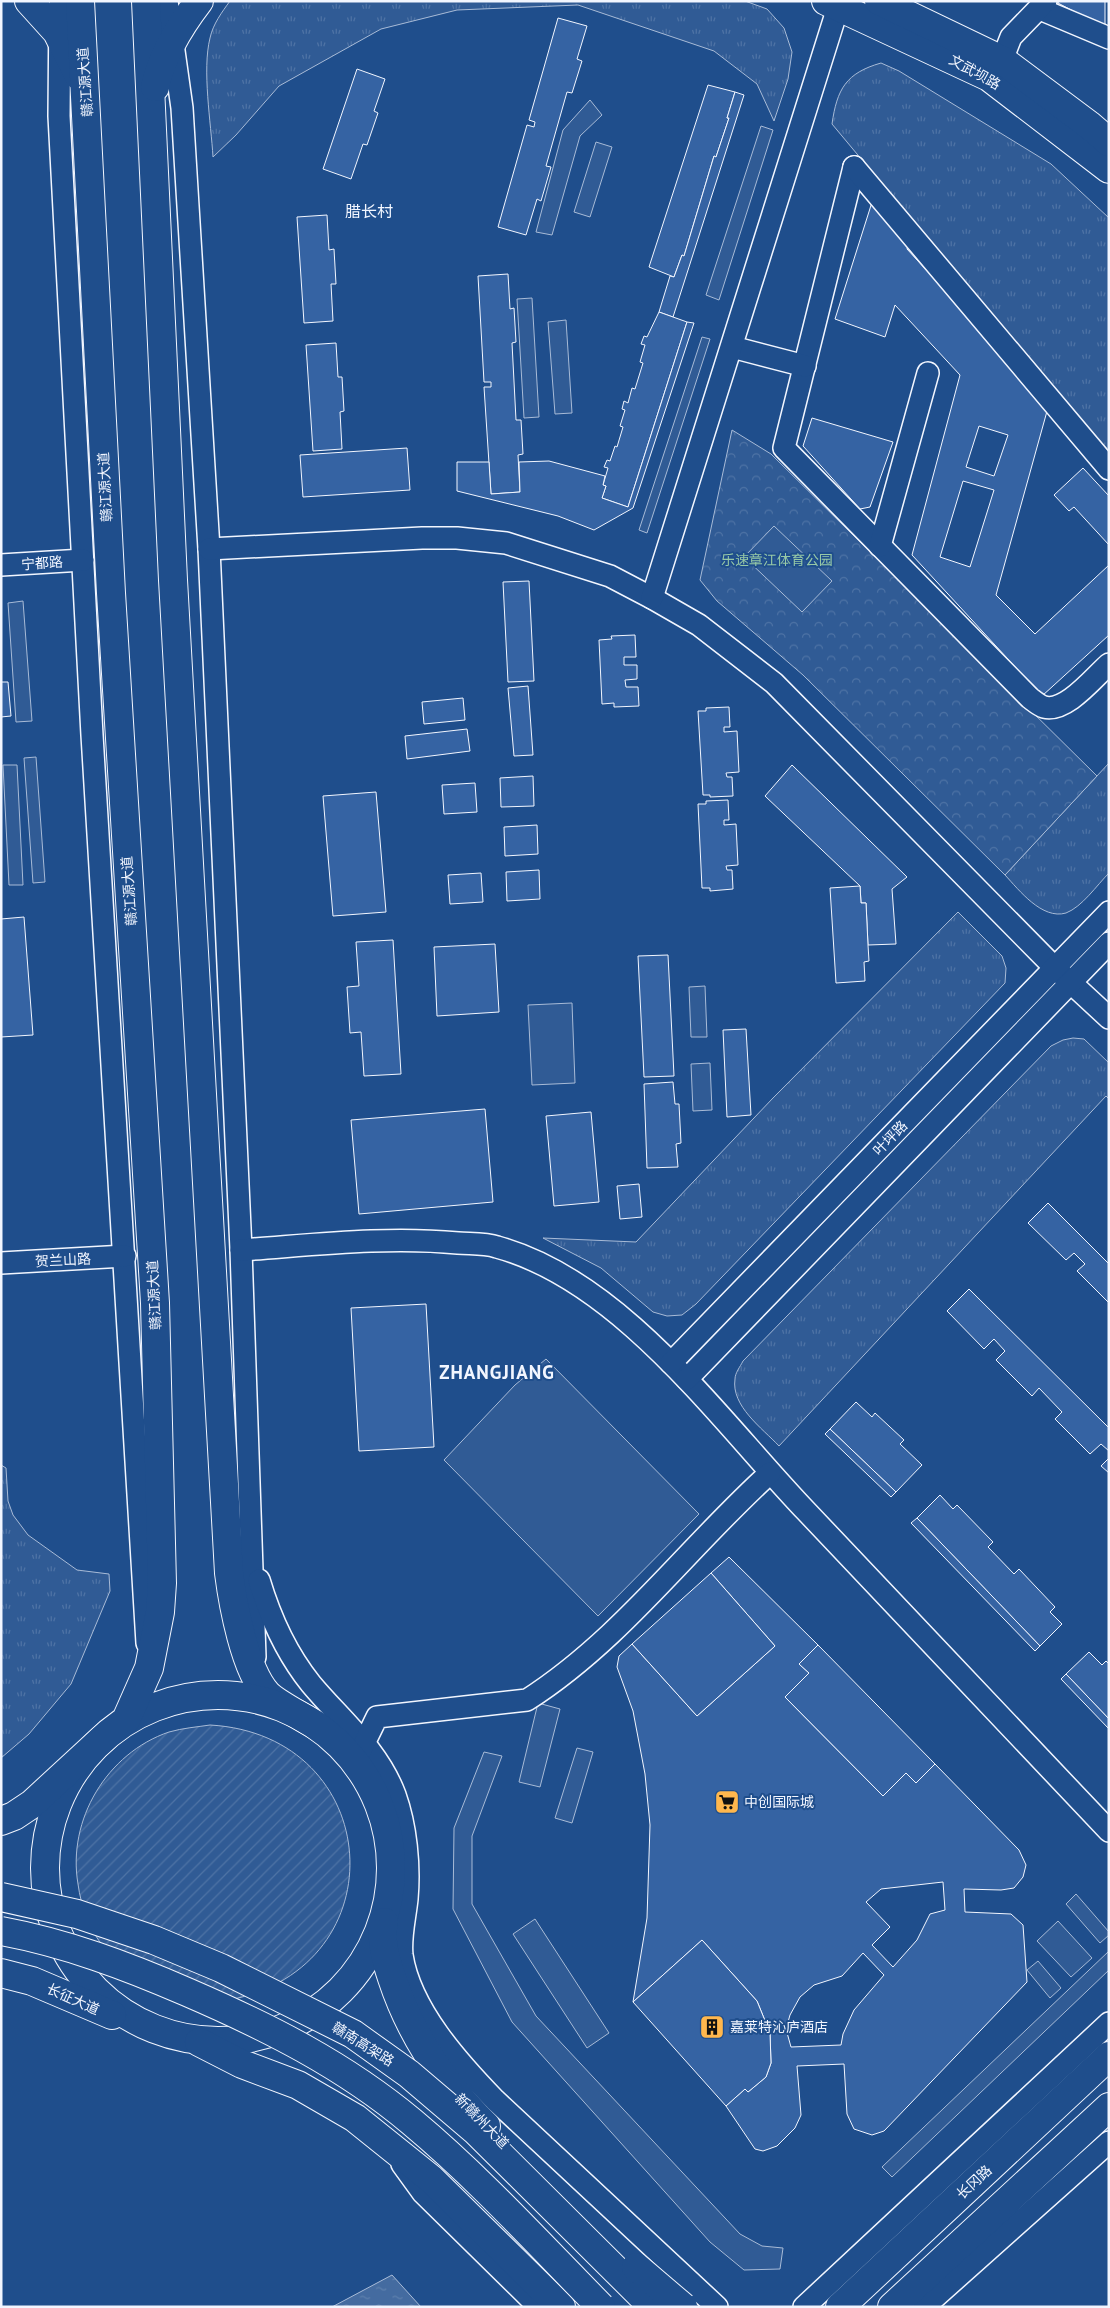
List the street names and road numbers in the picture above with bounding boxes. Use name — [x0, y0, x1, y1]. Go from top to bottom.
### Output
street label: 赣江源大道 — [74, 46, 96, 118]
street label: 文武坝路 — [946, 51, 1004, 93]
street label: 赣江源大道 — [94, 452, 116, 522]
street label: 宁都路 — [20, 553, 64, 573]
street label: 赣江源大道 — [118, 855, 140, 927]
street label: 叶坪路 — [869, 1117, 911, 1159]
street label: 贺兰山路 — [35, 1250, 91, 1270]
street label: 赣江源大道 — [143, 1260, 165, 1330]
street label: 长征大道 — [44, 1979, 102, 2019]
street label: 赣南高架路 — [329, 2018, 397, 2070]
street label: 新赣州大道 — [451, 2090, 513, 2152]
street label: 长冈路 — [953, 2161, 995, 2203]

